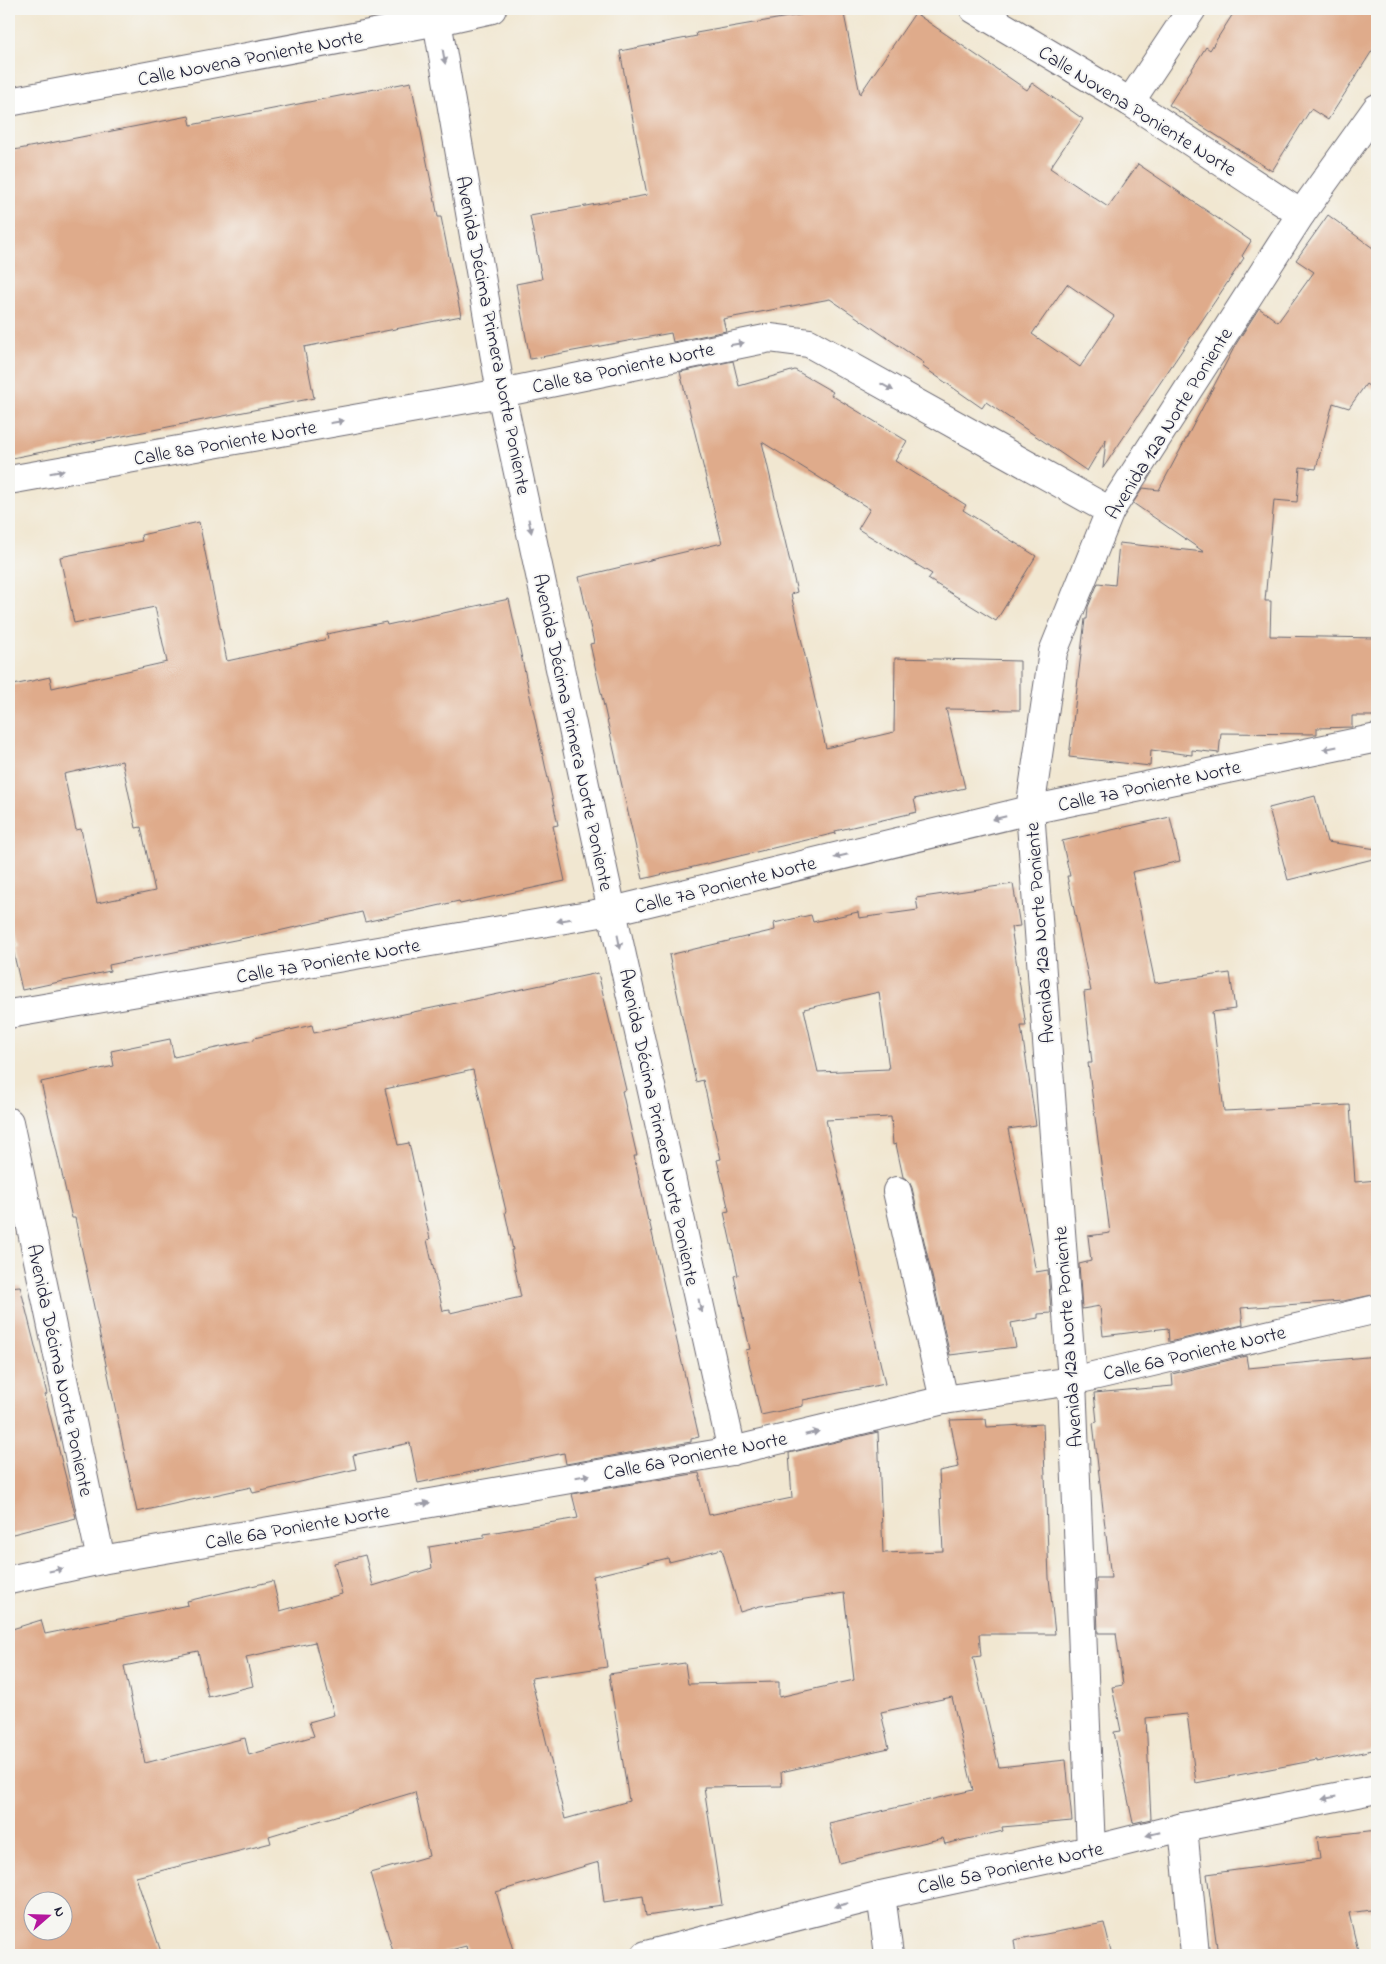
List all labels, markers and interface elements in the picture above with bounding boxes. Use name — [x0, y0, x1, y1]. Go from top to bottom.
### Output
street label: Calle Novena Poniente Norte — [135, 23, 366, 96]
street label: Calle Novena Poniente Norte — [1032, 39, 1241, 185]
one-way arrow — [440, 49, 448, 65]
street label: Avenida Décima Primera Norte Poniente — [446, 174, 537, 497]
street label: Avenida 12a Norte Poniente — [1099, 323, 1241, 526]
street label: Calle 8a Poniente Norte — [530, 336, 717, 403]
one-way arrow — [730, 339, 746, 347]
one-way arrow — [880, 383, 895, 391]
street label: Calle 8a Poniente Norte — [132, 414, 319, 475]
one-way arrow — [330, 417, 346, 425]
one-way arrow — [49, 467, 65, 475]
one-way arrow — [526, 519, 534, 534]
street label: Avenida Décima Primera Norte Poniente — [524, 571, 619, 894]
one-way arrow — [1321, 744, 1337, 752]
street label: Calle 7a Poniente Norte — [1056, 754, 1244, 821]
one-way arrow — [992, 814, 1007, 822]
street label: Avenida 12a Norte Poniente — [1019, 821, 1064, 1044]
street label: Calle 7a Poniente Norte — [632, 850, 819, 923]
one-way arrow — [834, 852, 849, 860]
one-way arrow — [555, 916, 571, 924]
street label: Calle 7a Poniente Norte — [234, 932, 423, 993]
one-way arrow — [615, 934, 623, 949]
street label: Avenida Décima Primera Norte Poniente — [610, 966, 705, 1289]
street label: Avenida 12a Norte Poniente — [1047, 1225, 1092, 1448]
street label: Avenida Décima Norte Poniente — [18, 1242, 99, 1499]
one-way arrow — [696, 1298, 704, 1314]
street label: Calle 6a Poniente Norte — [1100, 1319, 1289, 1390]
street label: Calle 6a Poniente Norte — [601, 1425, 790, 1489]
one-way arrow — [804, 1429, 819, 1437]
one-way arrow — [576, 1472, 592, 1480]
street label: Calle 6a Poniente Norte — [203, 1498, 392, 1559]
one-way arrow — [416, 1500, 432, 1508]
one-way arrow — [49, 1565, 65, 1573]
one-way arrow — [1321, 1795, 1337, 1803]
one-way arrow — [1146, 1831, 1161, 1839]
street label: Calle 5a Poniente Norte — [915, 1836, 1106, 1903]
north arrow — [22, 1892, 72, 1942]
one-way arrow — [834, 1901, 849, 1909]
text: N — [47, 1904, 70, 1920]

